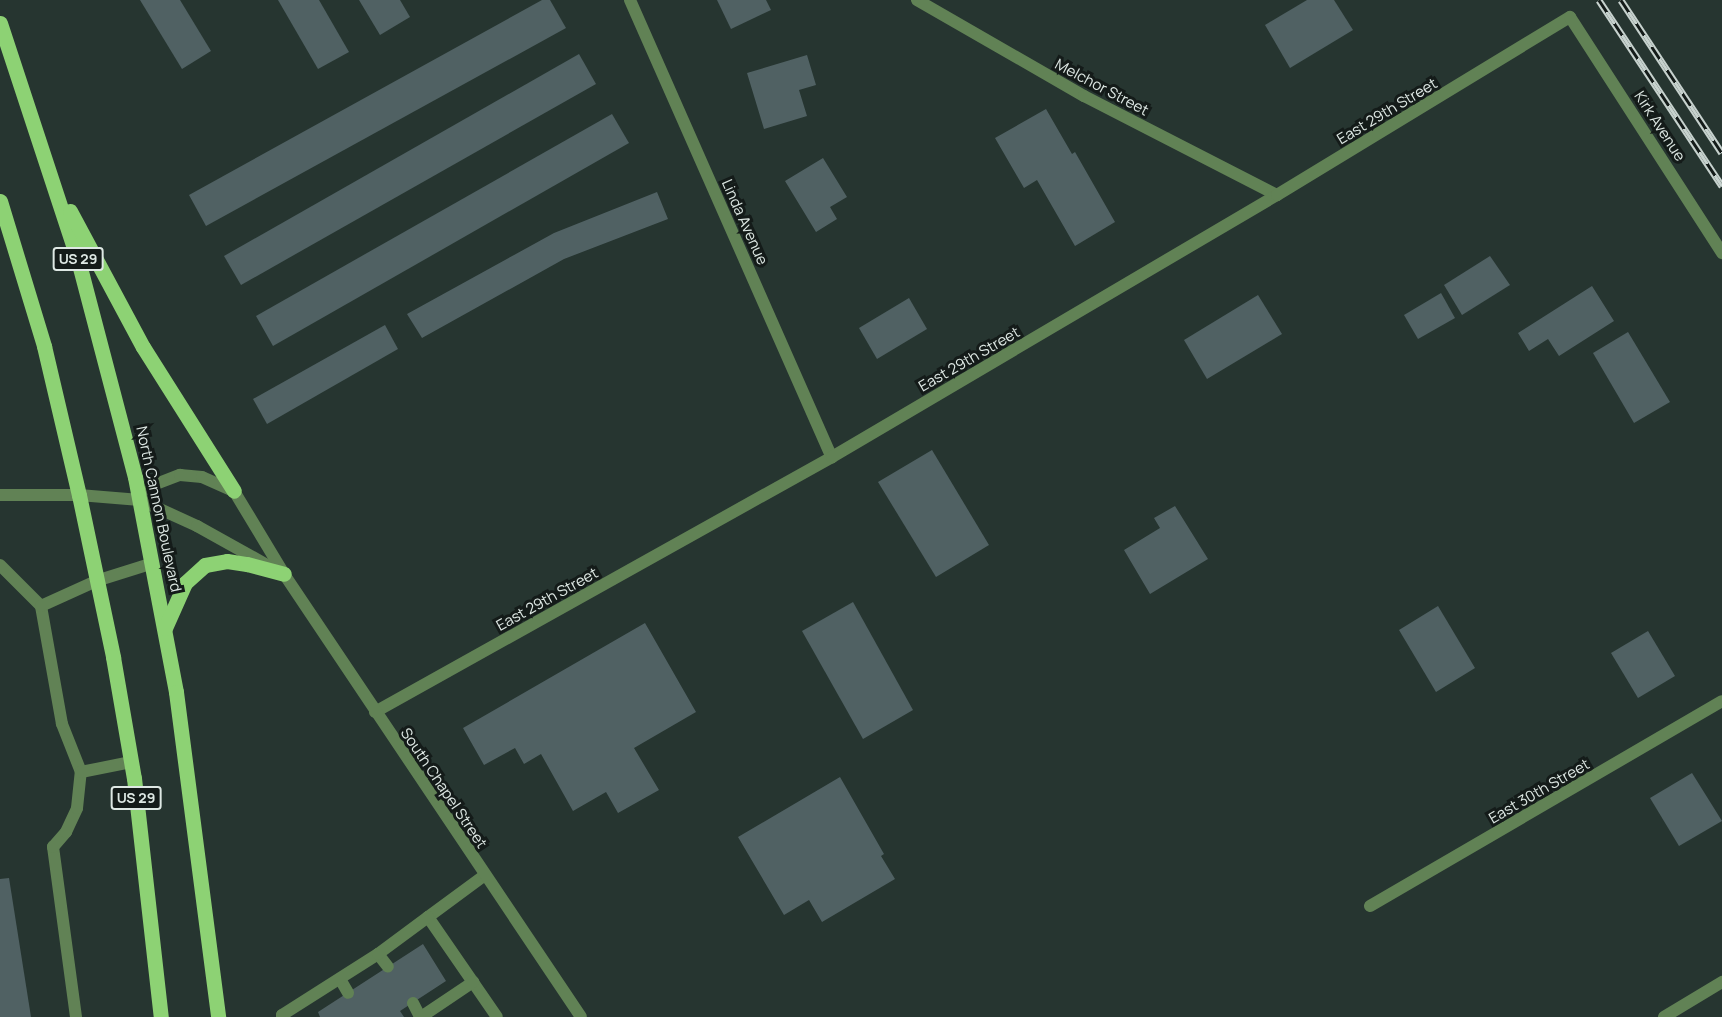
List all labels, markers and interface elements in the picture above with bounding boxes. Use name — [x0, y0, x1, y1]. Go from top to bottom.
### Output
street label: Melchor Street — [1052, 55, 1152, 119]
street label: East 29th Street — [1334, 74, 1440, 148]
street label: Kirk Avenue — [1631, 88, 1689, 164]
street label: Linda Avenue — [718, 177, 772, 267]
road number: US 29 — [52, 248, 104, 270]
street label: East 29th Street — [915, 323, 1023, 395]
street label: North Cannon Boulevard — [133, 425, 185, 593]
street label: East 29th Street — [493, 564, 601, 634]
street label: South Chapel Street — [397, 724, 491, 852]
street label: East 30th Street — [1485, 755, 1593, 827]
road number: US 29 — [110, 787, 162, 809]

